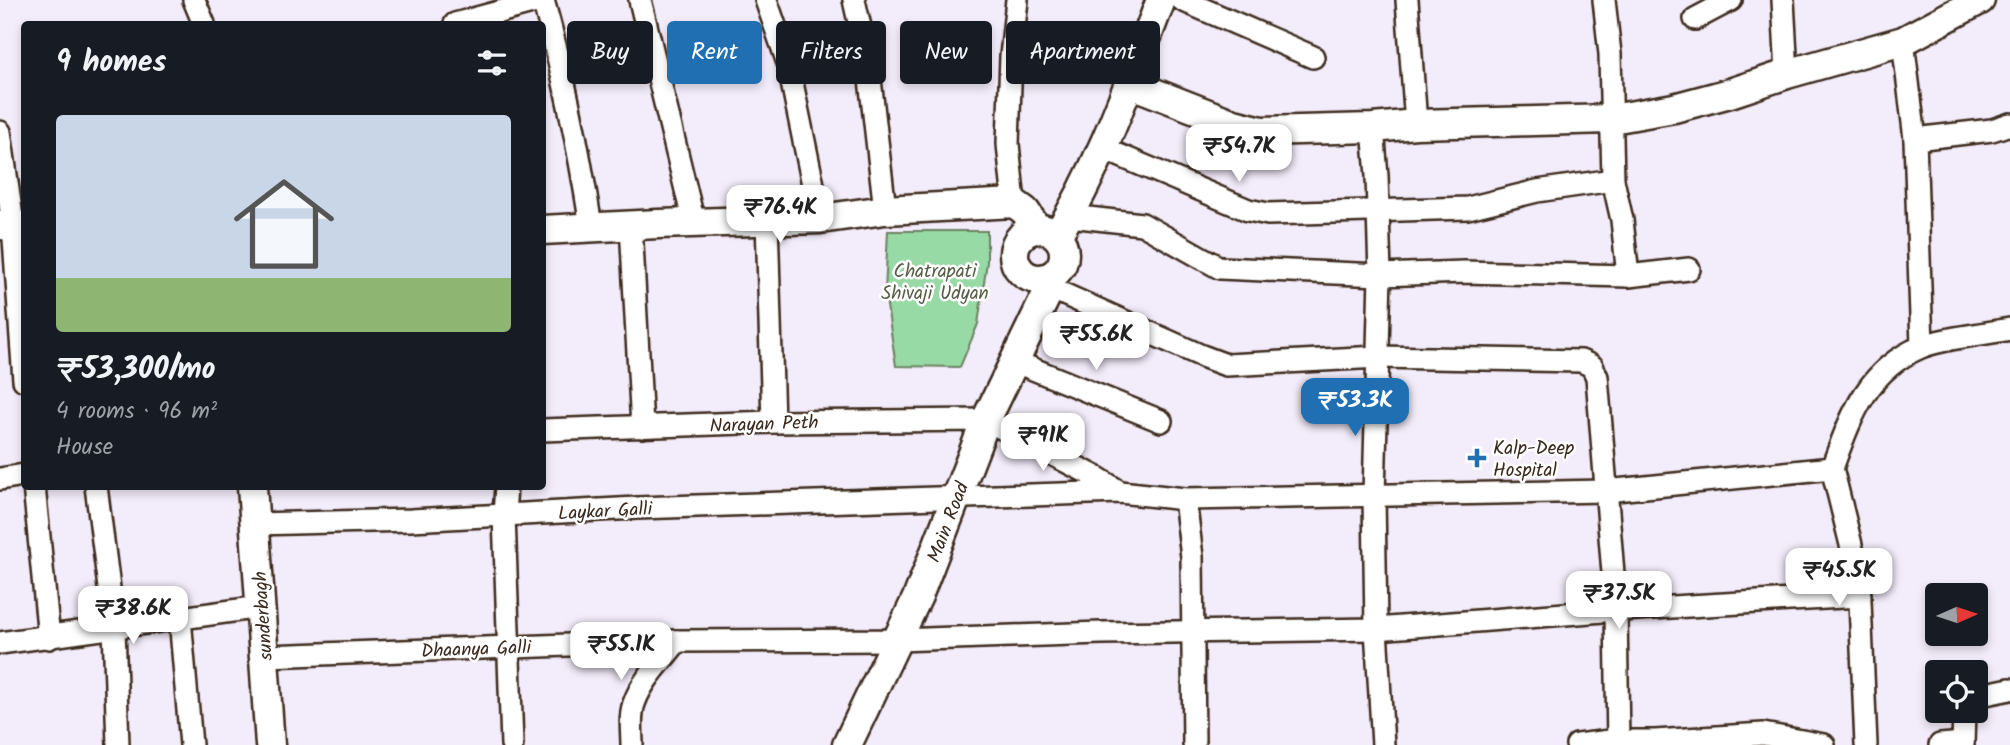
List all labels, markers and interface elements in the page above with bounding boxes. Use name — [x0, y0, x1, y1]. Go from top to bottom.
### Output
chip: Buy — [567, 21, 653, 84]
chip: Rent — [667, 21, 762, 84]
chip: Filters — [776, 21, 886, 84]
chip: New — [900, 21, 992, 84]
chip: Apartment — [1006, 21, 1160, 84]
text: 9 homes — [56, 39, 167, 87]
icon: filters — [473, 44, 511, 82]
pin: ₹54.7K — [1182, 124, 1296, 184]
text: ₹54.7K — [1202, 129, 1276, 165]
icon: home — [221, 161, 347, 287]
pin: ₹76.4K — [723, 186, 837, 245]
text: ₹76.4K — [742, 190, 818, 226]
park label: Chatrapati Shivaji Udyan — [881, 257, 989, 309]
pin: ₹55.6K — [1039, 312, 1153, 372]
text: ₹55.6K — [1058, 317, 1134, 353]
text: ₹53,300/mo — [56, 346, 215, 394]
pin: ₹53.3K — [1298, 378, 1412, 438]
text: ₹53.3K — [1317, 383, 1393, 419]
text: 4 rooms · 96 m² — [56, 394, 217, 430]
street label: Narayan Peth — [709, 408, 819, 442]
pin: ₹91K — [1002, 414, 1084, 473]
text: ₹91K — [1017, 418, 1069, 454]
text: House — [56, 430, 113, 466]
place label: Kalp-Deep Hospital — [1493, 434, 1574, 486]
marker: Kalp-Deep Hospital — [1467, 448, 1487, 468]
street label: Main Road — [920, 478, 978, 567]
street label: Laykar Galli — [557, 494, 654, 529]
pin: ₹45.5K — [1782, 548, 1896, 608]
text: ₹45.5K — [1801, 553, 1877, 589]
street label: sunderbagh — [246, 570, 282, 662]
pin: ₹37.5K — [1562, 572, 1676, 631]
text: ₹37.5K — [1582, 576, 1656, 612]
north arrow — [1925, 583, 1988, 646]
map controls — [1925, 583, 1988, 723]
pin: ₹38.6K — [76, 586, 190, 646]
text: ₹38.6K — [94, 591, 172, 627]
pin: ₹55.1K — [564, 622, 678, 682]
text: ₹55.1K — [586, 627, 656, 663]
street label: Dhaanya Galli — [420, 633, 533, 667]
button: locate — [1925, 660, 1988, 723]

